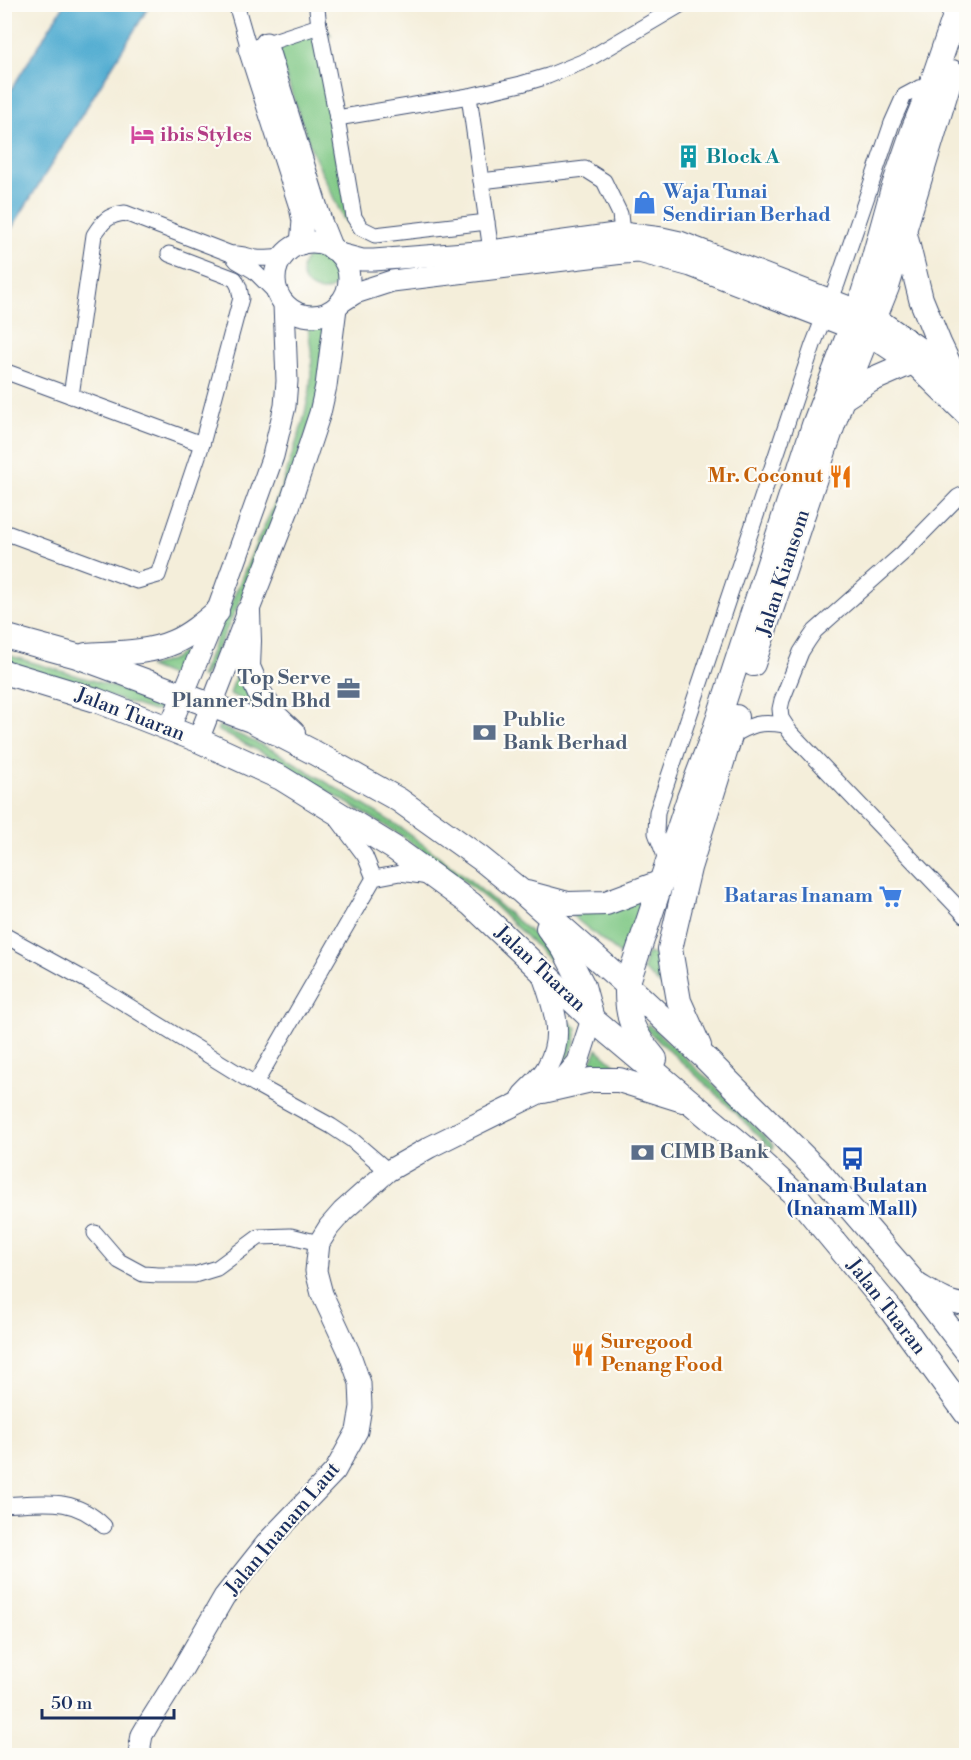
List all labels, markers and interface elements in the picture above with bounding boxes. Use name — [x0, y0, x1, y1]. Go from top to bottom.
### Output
hotel icon: ibis Styles — [129, 122, 155, 148]
place label: ibis Styles — [160, 123, 252, 148]
building icon: Block A — [675, 144, 701, 170]
place label: Block A — [706, 145, 780, 170]
place label: Waja Tunai Sendirian Berhad — [662, 180, 831, 228]
shop icon: Waja Tunai Sendirian Berhad — [632, 190, 658, 216]
restaurant icon: Mr. Coconut — [828, 463, 854, 489]
place label: Mr. Coconut — [708, 464, 824, 489]
street label: Jalan Kiansom — [751, 506, 816, 640]
place label: Top Serve Planner Sdn Bhd — [171, 666, 331, 714]
office icon: Top Serve Planner Sdn Bhd — [336, 676, 362, 702]
street label: Jalan Tuaran — [71, 682, 188, 747]
place label: Public Bank Berhad — [503, 708, 628, 756]
bank icon: Public Bank Berhad — [472, 719, 498, 745]
supermarket icon: Bataras Inanam — [878, 883, 904, 909]
place label: Bataras Inanam — [724, 884, 873, 909]
street label: Jalan Tuaran — [489, 920, 591, 1017]
bank icon: CIMB Bank — [629, 1139, 655, 1165]
place label: CIMB Bank — [660, 1140, 770, 1165]
bus stop icon: Inanam Bulatan (Inanam Mall) — [839, 1145, 865, 1171]
place label: Inanam Bulatan (Inanam Mall) — [777, 1174, 928, 1222]
street label: Jalan Tuaran — [840, 1253, 931, 1360]
place label: Suregood Penang Food — [601, 1330, 723, 1378]
restaurant icon: Suregood Penang Food — [570, 1341, 596, 1367]
street label: Jalan Inanam Laut — [219, 1457, 346, 1601]
scale bar — [42, 1682, 174, 1720]
text: 50 m — [51, 1692, 93, 1715]

